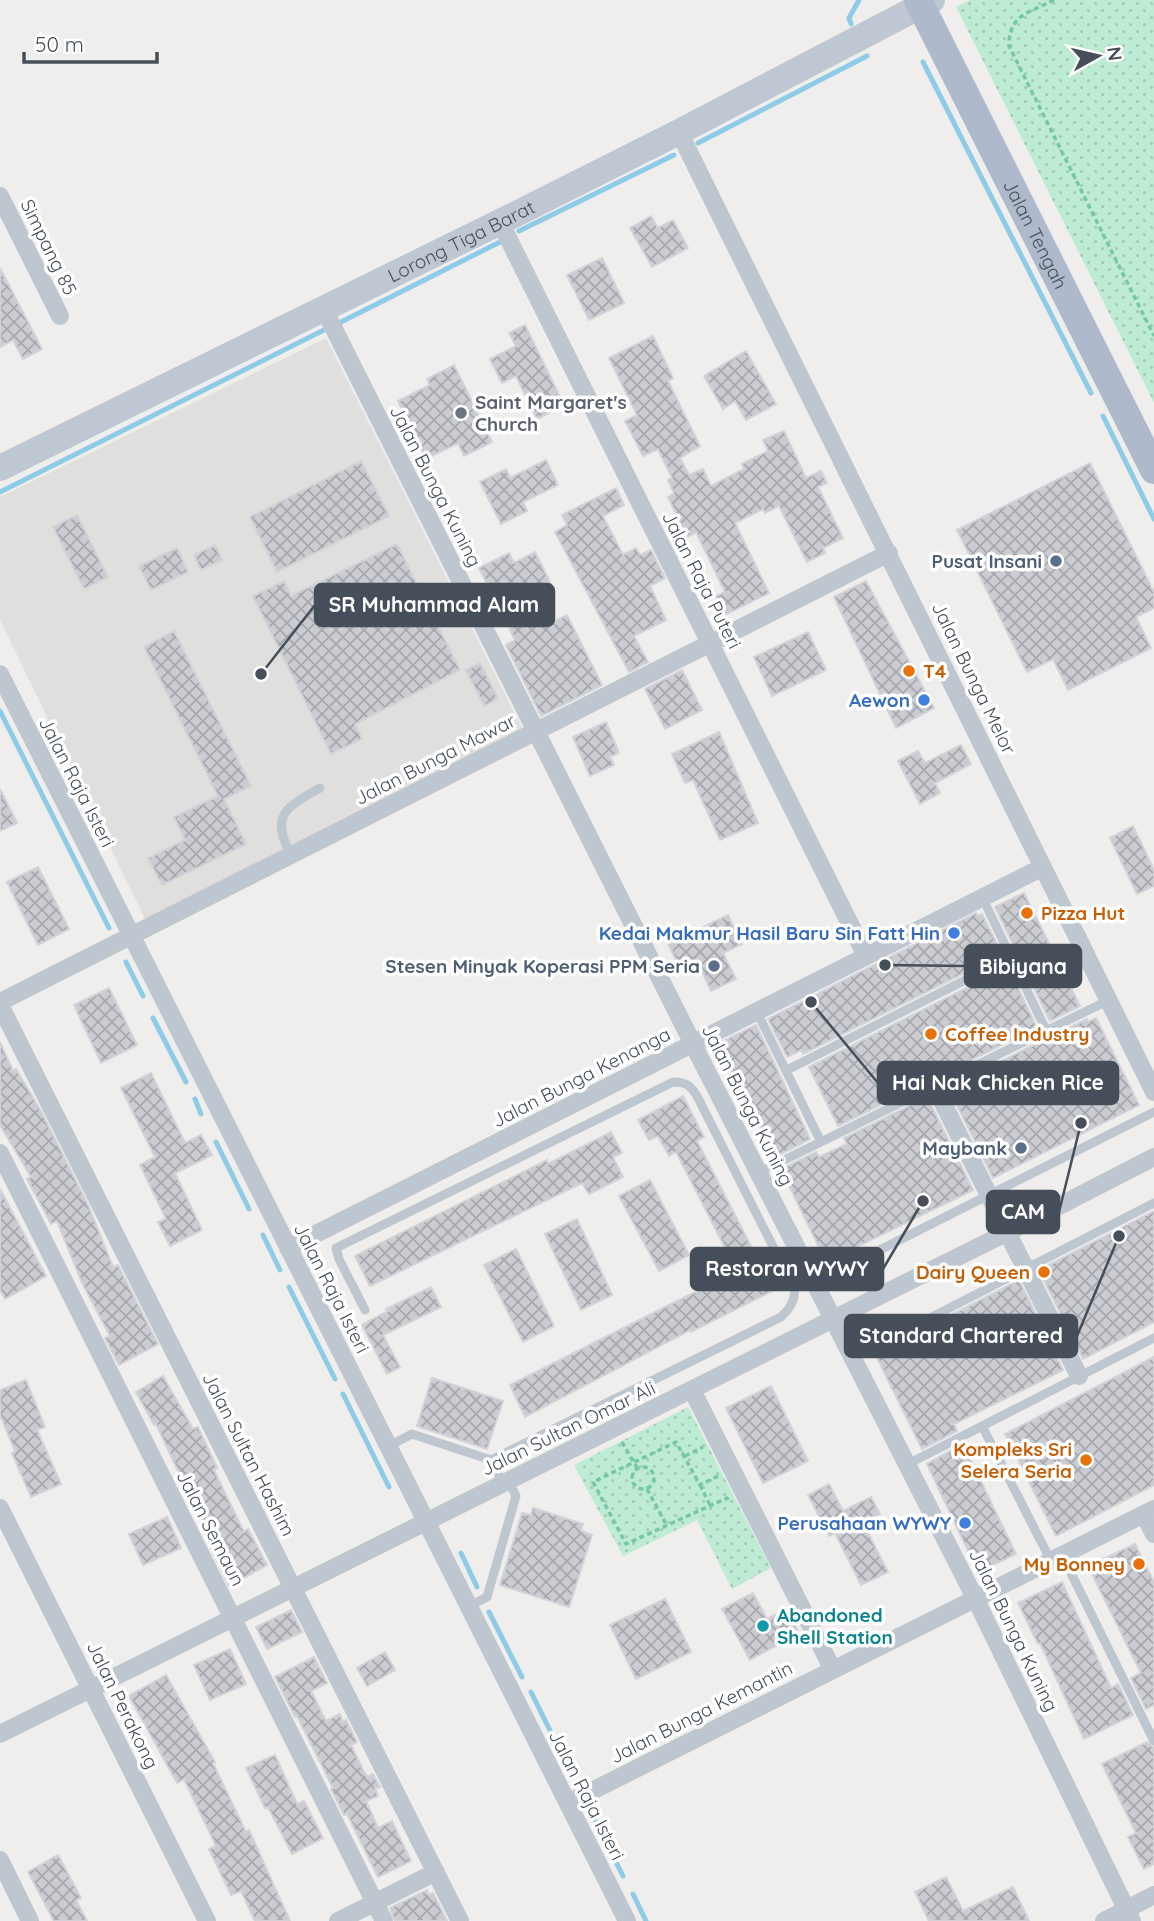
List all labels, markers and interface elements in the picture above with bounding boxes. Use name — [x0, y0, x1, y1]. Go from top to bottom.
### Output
scale bar — [24, 21, 158, 65]
north arrow — [1063, 21, 1133, 91]
text: 50 m — [35, 31, 84, 57]
text: N — [1102, 45, 1128, 62]
street label: Jalan Tengah — [998, 175, 1073, 293]
street label: Simpang 85 — [15, 195, 83, 299]
street label: Lorong Tiga Barat — [384, 195, 539, 287]
place label: Saint Margaret's Church — [475, 390, 627, 436]
street label: Jalan Bunga Kuning — [385, 401, 487, 571]
marker: Saint Margaret's Church — [453, 405, 469, 421]
street label: Jalan Raja Puteri — [657, 507, 747, 653]
place label: Pusat Insani — [932, 549, 1042, 573]
marker: Pusat Insani — [1048, 553, 1064, 569]
callout: SR Muhammad Alam — [315, 584, 554, 626]
text: SR Muhammad Alam — [329, 591, 539, 617]
street label: Jalan Bunga Melor — [927, 598, 1022, 759]
place label: T4 — [923, 659, 946, 683]
marker: T4 — [901, 663, 917, 679]
place label: Aewon — [849, 688, 910, 712]
marker: Aewon — [916, 692, 932, 708]
street label: Jalan Bunga Mawar — [351, 708, 520, 810]
street label: Jalan Raja Isteri — [34, 713, 120, 851]
place label: Pizza Hut — [1041, 901, 1125, 925]
marker: Pizza Hut — [1019, 905, 1035, 921]
place label: Kedai Makmur Hasil Baru Sin Fatt Hin — [599, 921, 940, 945]
marker: Kedai Makmur Hasil Baru Sin Fatt Hin — [946, 925, 962, 941]
callout: Bibiyana — [965, 945, 1081, 987]
text: Bibiyana — [979, 953, 1067, 979]
place label: Stesen Minyak Koperasi PPM Seria — [385, 954, 700, 978]
marker: Stesen Minyak Koperasi PPM Seria — [706, 958, 722, 974]
street label: Jalan Bunga Kuning — [697, 1020, 799, 1190]
street label: Jalan Bunga Kenanga — [488, 1022, 674, 1132]
place label: Coffee Industry — [945, 1022, 1089, 1046]
marker: Coffee Industry — [923, 1026, 939, 1042]
callout: Hai Nak Chicken Rice — [878, 1062, 1118, 1104]
text: Hai Nak Chicken Rice — [892, 1069, 1104, 1095]
place label: Maybank — [922, 1136, 1007, 1160]
marker: Maybank — [1013, 1140, 1029, 1156]
callout: CAM — [987, 1191, 1059, 1233]
text: CAM — [1001, 1198, 1045, 1224]
street label: Jalan Raja Isteri — [289, 1219, 375, 1357]
callout: Restoran WYWY — [691, 1248, 883, 1290]
text: Restoran WYWY — [705, 1255, 869, 1281]
place label: Dairy Queen — [916, 1260, 1030, 1284]
marker: Dairy Queen — [1036, 1264, 1052, 1280]
callout: Standard Chartered — [845, 1315, 1077, 1357]
text: Standard Chartered — [859, 1322, 1063, 1348]
street label: Jalan Sultan Hashim — [197, 1368, 301, 1540]
street label: Jalan Sultan Omar Ali — [477, 1375, 659, 1481]
place label: Kompleks Sri Selera Seria — [953, 1437, 1072, 1483]
marker: Kompleks Sri Selera Seria — [1078, 1452, 1094, 1468]
street label: Jalan Semaun — [172, 1466, 250, 1590]
place label: Perusahaan WYWY — [778, 1511, 952, 1535]
marker: Perusahaan WYWY — [957, 1515, 973, 1531]
street label: Jalan Bunga Kuning — [964, 1545, 1064, 1715]
place label: My Bonney — [1024, 1552, 1125, 1576]
marker: My Bonney — [1131, 1556, 1147, 1572]
place label: Abandoned Shell Station — [777, 1603, 893, 1649]
marker: Abandoned Shell Station — [755, 1618, 771, 1634]
street label: Jalan Perakong — [82, 1637, 164, 1773]
street label: Jalan Bunga Kemantin — [606, 1656, 796, 1768]
street label: Jalan Raja Isteri — [544, 1726, 630, 1864]

